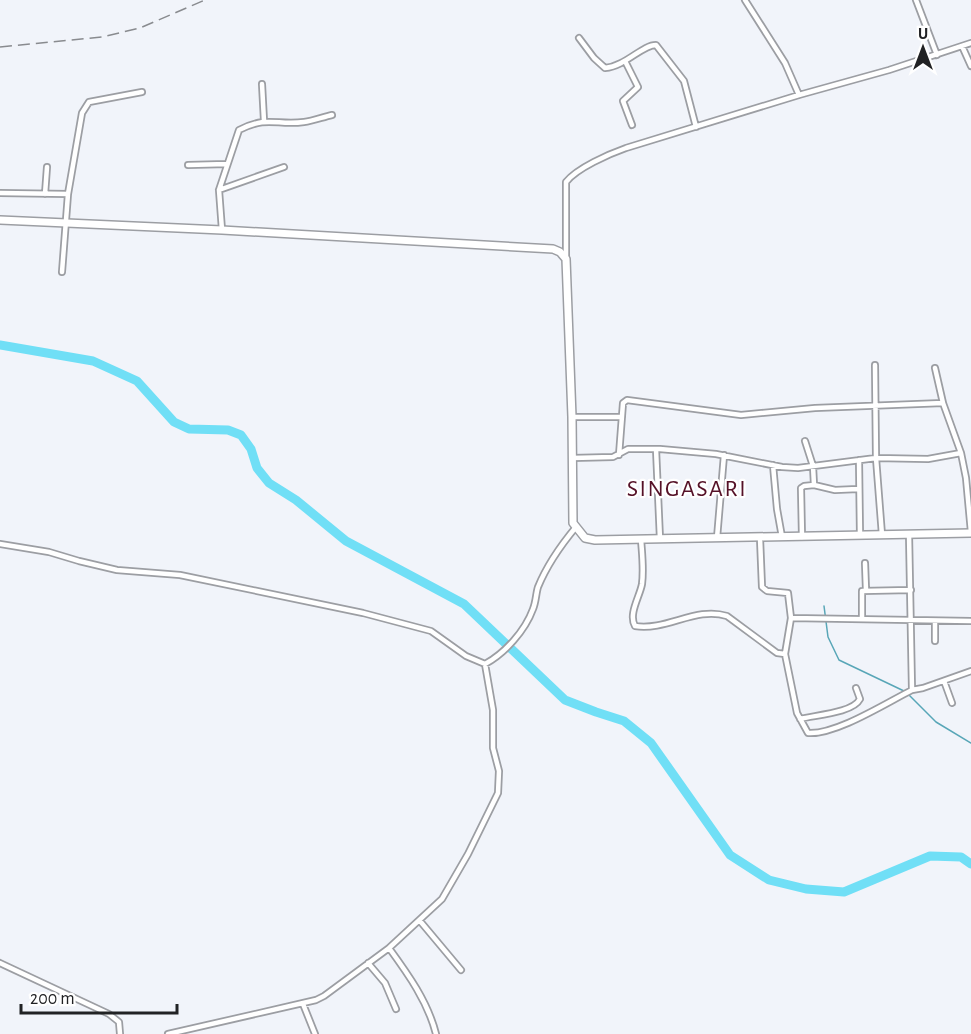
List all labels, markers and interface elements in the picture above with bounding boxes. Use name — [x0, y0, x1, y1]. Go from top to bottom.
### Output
north arrow — [893, 18, 953, 78]
text: U — [918, 26, 928, 42]
district label: SINGASARI — [627, 477, 747, 501]
scale bar — [21, 977, 177, 1015]
text: 200 m — [30, 990, 75, 1008]

